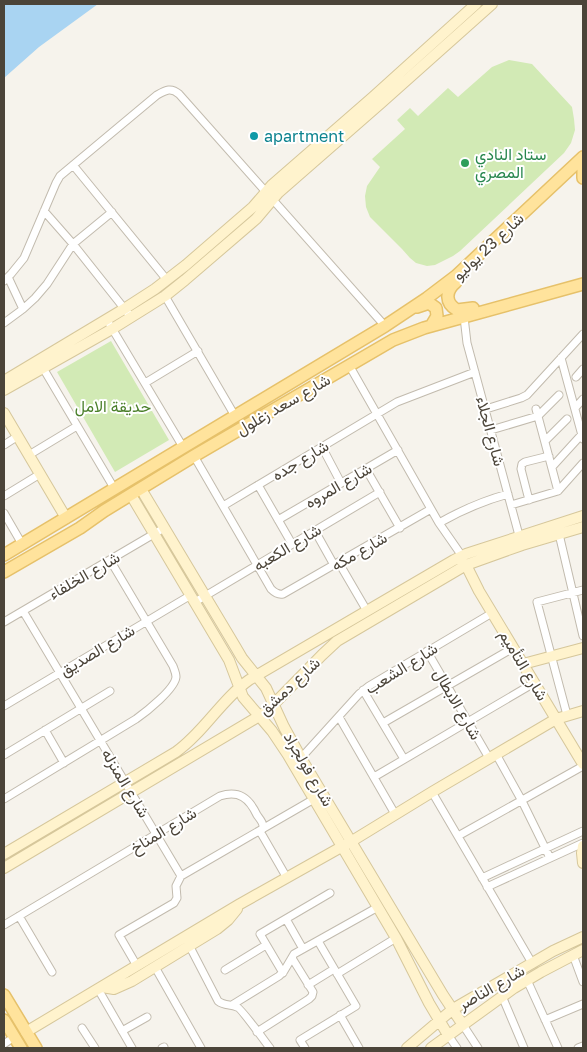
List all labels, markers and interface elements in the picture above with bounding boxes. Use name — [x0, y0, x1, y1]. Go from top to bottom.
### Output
place label: apartment — [264, 126, 344, 146]
marker: apartment — [248, 130, 260, 142]
place label: ستاد النادي المصري — [475, 144, 546, 186]
marker: ستاد النادي المصري — [459, 157, 471, 169]
street label: شارع 23 يوليو — [448, 208, 529, 286]
street label: شارع سعد زغلول — [232, 369, 335, 441]
street label: شارع الجلاء — [470, 394, 510, 469]
park label: حديقة الامل — [75, 396, 152, 417]
street label: شارع جده — [268, 435, 333, 486]
street label: شارع المروه — [301, 458, 376, 514]
street label: شارع الكعبه — [249, 519, 326, 577]
street label: شارع مكه — [328, 527, 391, 577]
street label: شارع الخلفاء — [45, 547, 124, 605]
street label: شارع الصديق — [56, 620, 139, 682]
street label: شارع التأميم — [493, 626, 553, 705]
street label: شارع الشعب — [361, 638, 442, 700]
street label: شارع دمشق — [254, 652, 325, 721]
street label: شارع الابطال — [428, 665, 486, 744]
street label: شارع فولجراد — [278, 728, 338, 811]
street label: شارع المنزله — [96, 745, 154, 822]
street label: شارع المناخ — [126, 802, 201, 859]
street label: شارع الناصر — [453, 960, 529, 1016]

